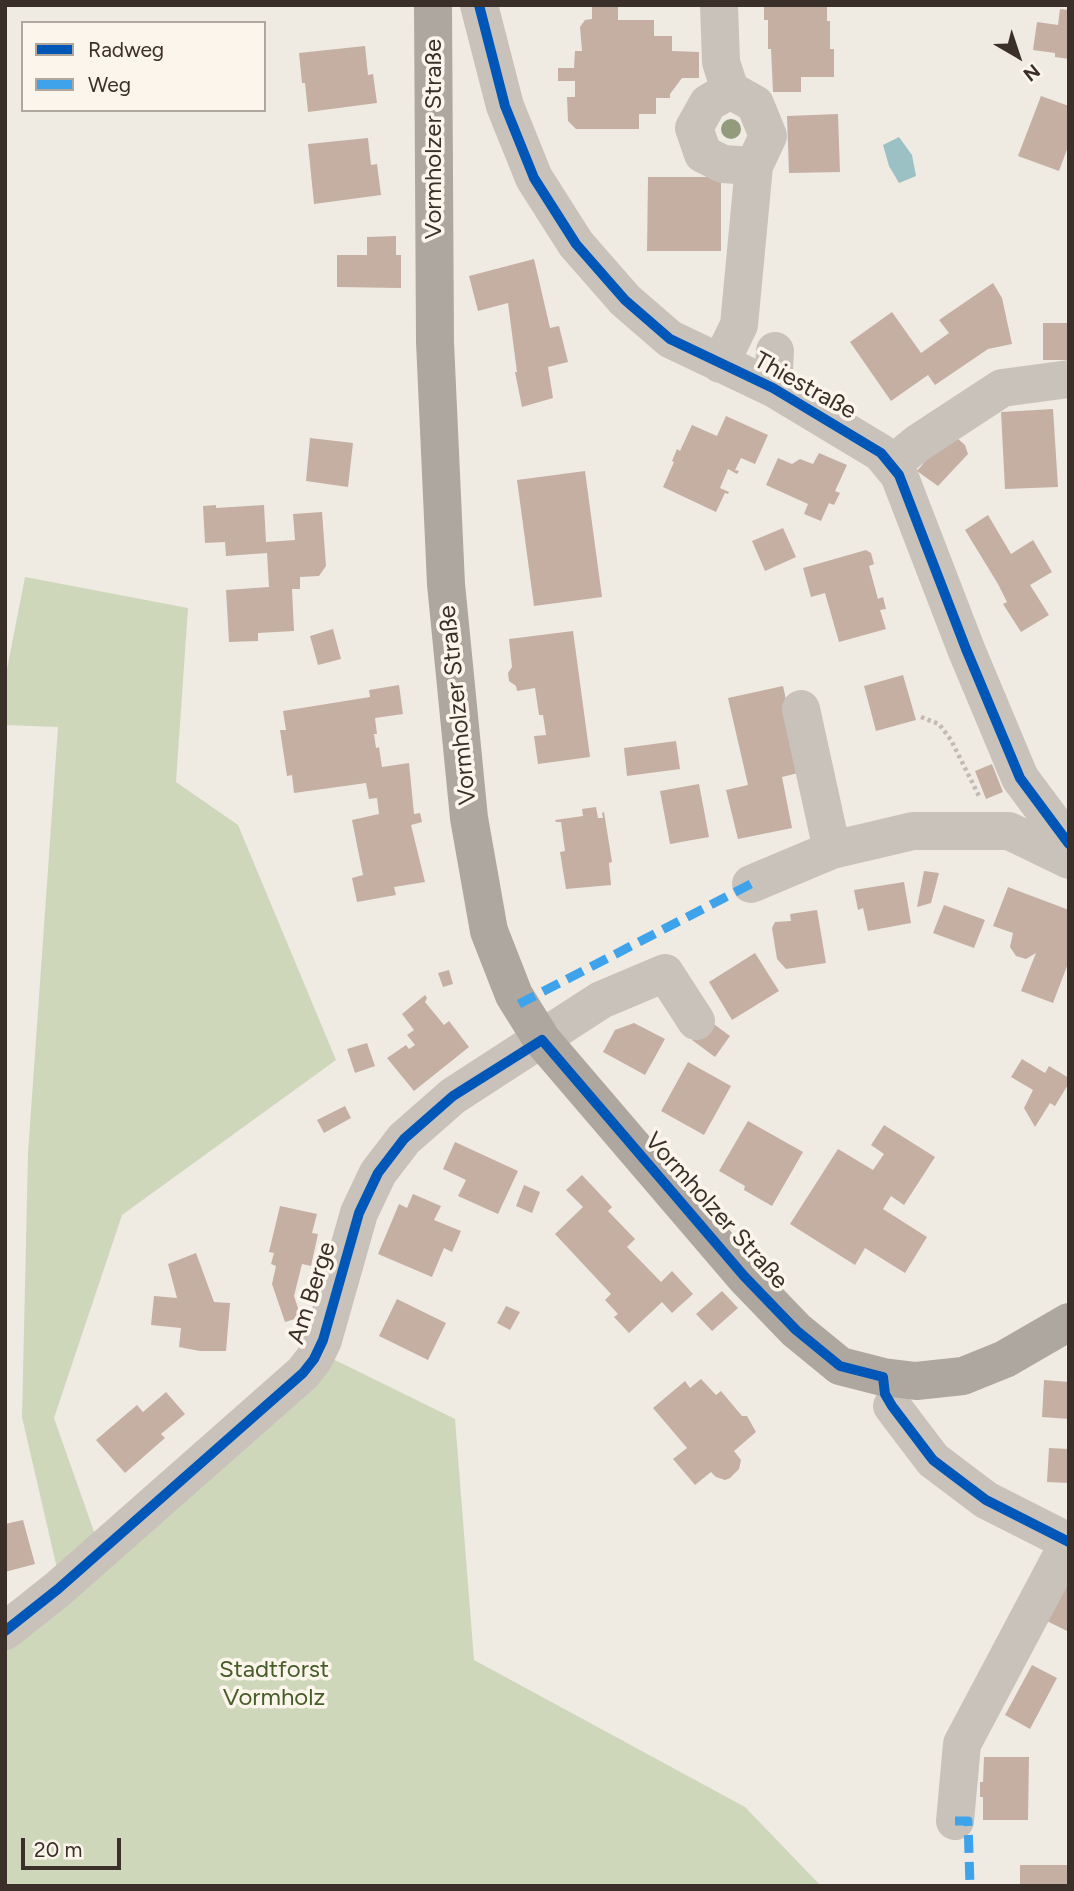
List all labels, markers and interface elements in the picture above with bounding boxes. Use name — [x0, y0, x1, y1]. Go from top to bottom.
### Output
legend — [21, 21, 266, 112]
north arrow — [983, 21, 1053, 91]
text: Radweg — [88, 37, 164, 62]
street label: Vormholzer Straße — [420, 39, 448, 239]
text: N — [1019, 59, 1044, 86]
text: Weg — [88, 72, 131, 97]
street label: Thiestraße — [749, 346, 861, 426]
street label: Vormholzer Straße — [433, 604, 483, 806]
street label: Vormholzer Straße — [638, 1127, 794, 1295]
street label: Am Berge — [282, 1238, 342, 1348]
park label: Stadtforst Vormholz — [219, 1656, 329, 1712]
scale bar — [24, 1825, 124, 1869]
text: 20 m — [34, 1837, 82, 1862]

